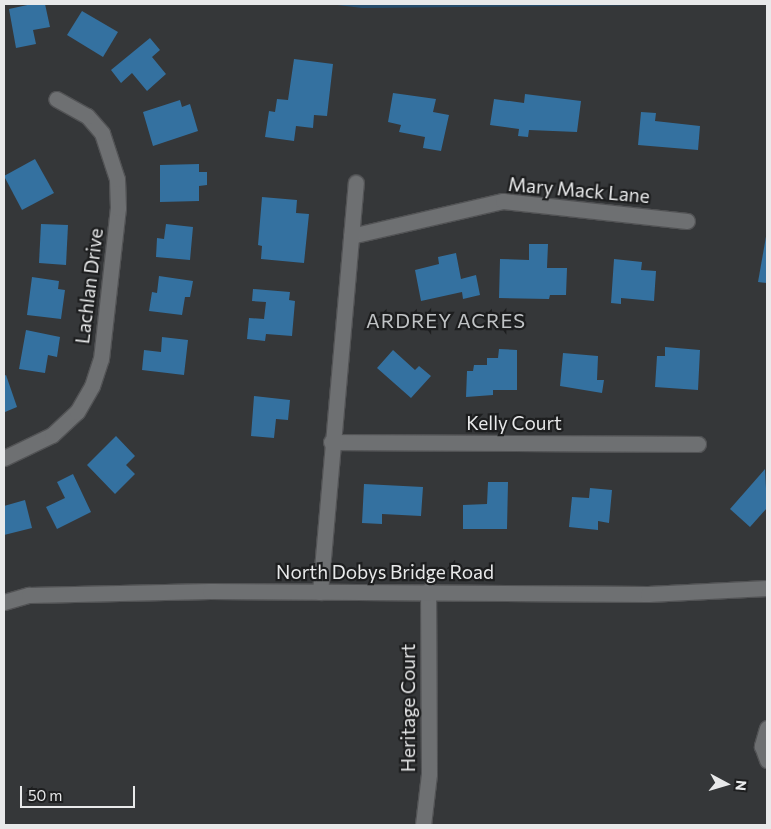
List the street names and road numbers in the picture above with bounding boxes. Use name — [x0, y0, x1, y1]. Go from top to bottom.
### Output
street label: Mary Mack Lane — [507, 172, 651, 208]
street label: Lachlan Drive — [71, 227, 107, 345]
street label: Kelly Court — [466, 412, 562, 434]
street label: North Dobys Bridge Road — [276, 561, 494, 583]
street label: Heritage Court — [397, 644, 419, 772]

